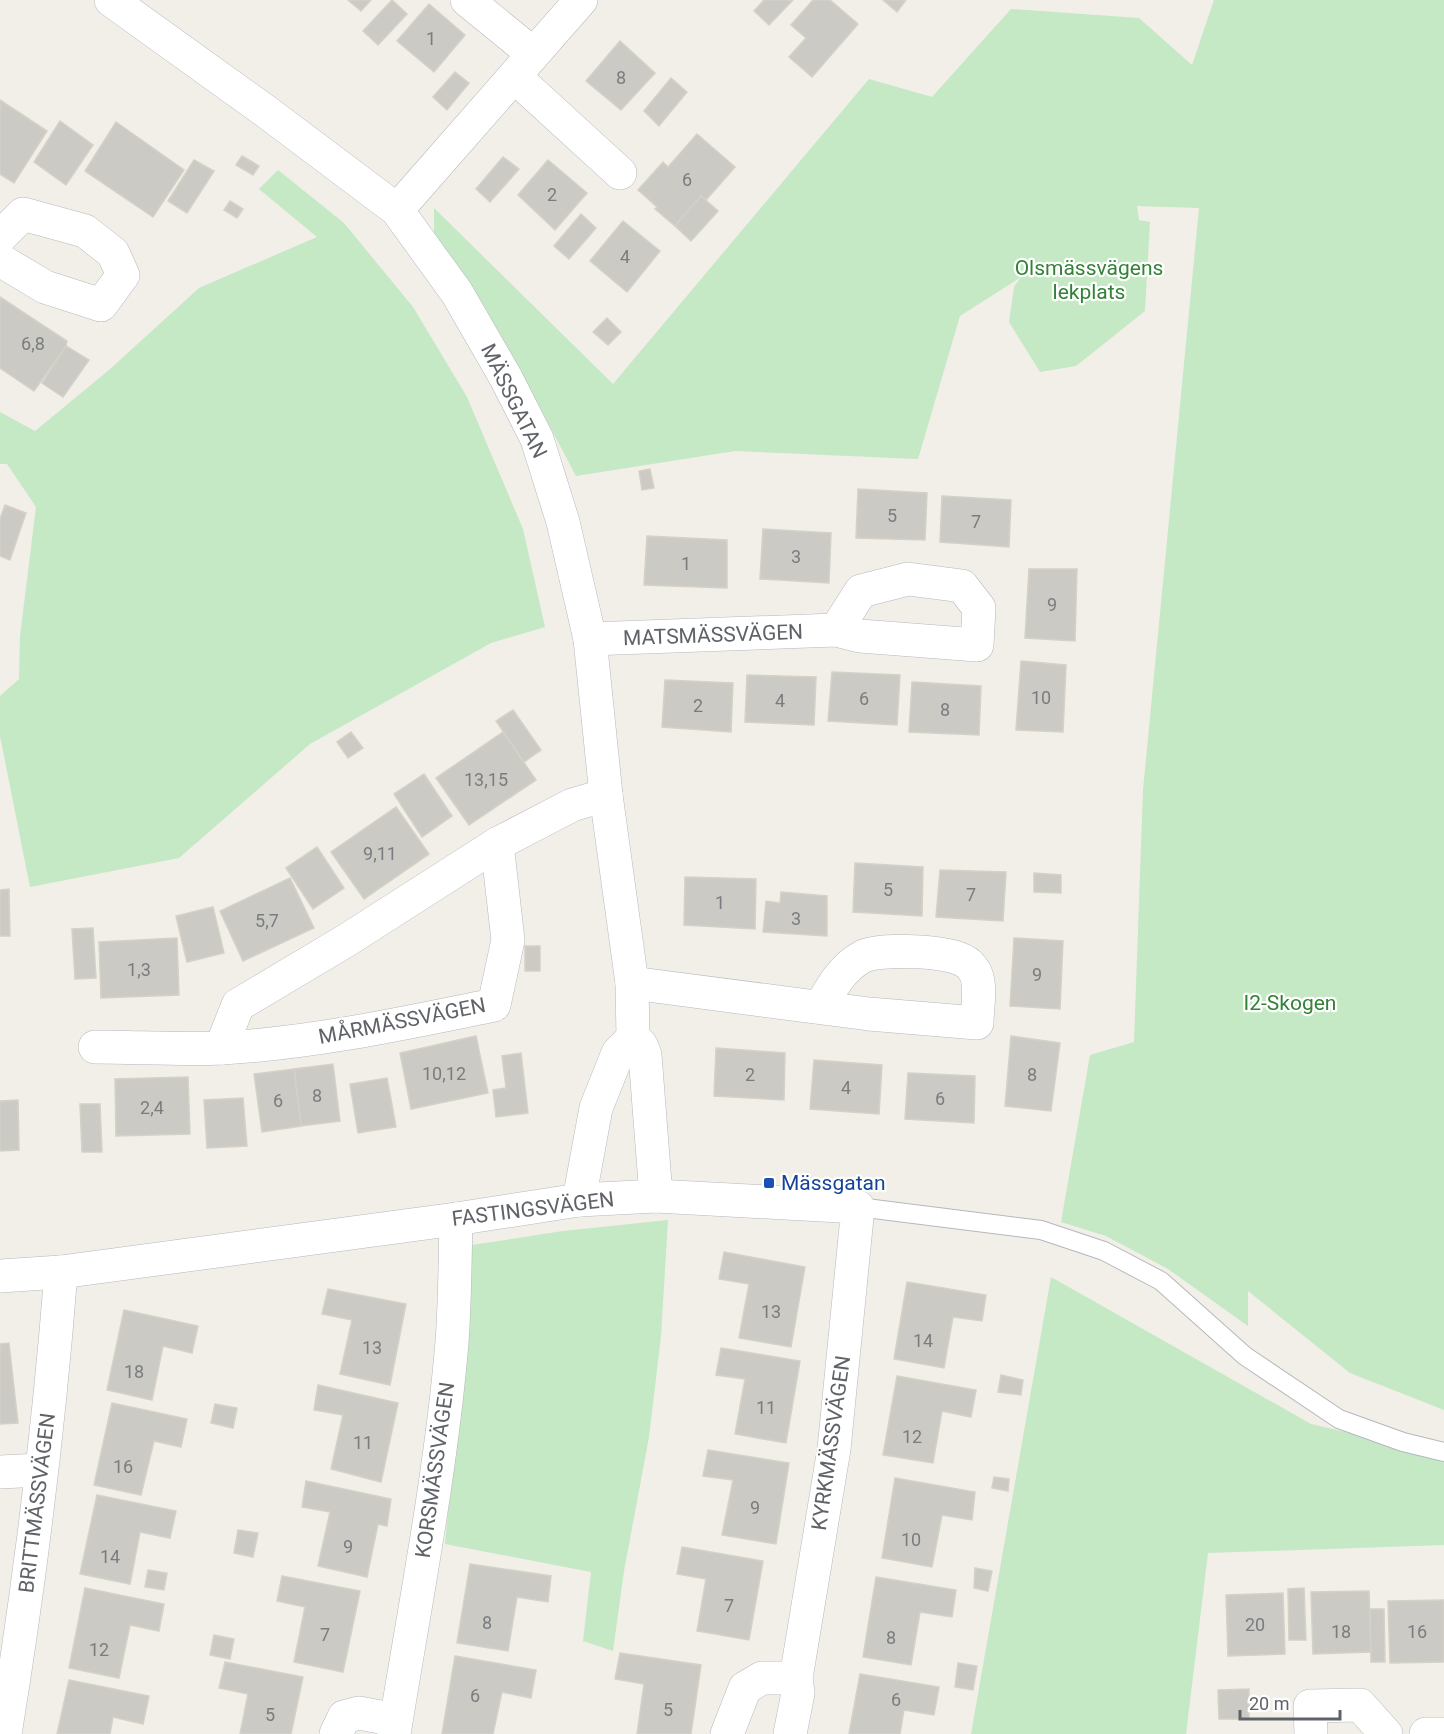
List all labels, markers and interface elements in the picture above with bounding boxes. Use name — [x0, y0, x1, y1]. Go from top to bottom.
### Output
house number: 1 — [426, 28, 436, 49]
house number: 8 — [616, 67, 626, 88]
house number: 6 — [682, 169, 692, 190]
house number: 2 — [547, 184, 557, 205]
house number: 4 — [620, 246, 630, 267]
park label: Olsmässvägens lekplats — [1015, 256, 1163, 304]
house number: 6,8 — [21, 333, 45, 354]
street label: MÄSSGATAN — [476, 340, 552, 462]
house number: 5 — [887, 505, 897, 526]
house number: 7 — [971, 511, 981, 532]
house number: 3 — [791, 546, 801, 567]
house number: 1 — [681, 553, 691, 574]
house number: 9 — [1047, 594, 1057, 615]
street label: MATSMÄSSVÄGEN — [622, 620, 804, 650]
house number: 10 — [1031, 687, 1051, 708]
house number: 6 — [859, 688, 869, 709]
house number: 4 — [775, 690, 785, 711]
house number: 2 — [693, 695, 703, 716]
house number: 8 — [940, 699, 950, 720]
house number: 13,15 — [464, 769, 508, 790]
house number: 9,11 — [363, 843, 397, 864]
house number: 5 — [883, 879, 893, 900]
house number: 7 — [966, 884, 976, 905]
house number: 1 — [715, 892, 725, 913]
house number: 3 — [791, 908, 801, 929]
house number: 5,7 — [255, 910, 279, 931]
house number: 1,3 — [127, 959, 151, 980]
house number: 9 — [1032, 964, 1042, 985]
park label: I2-Skogen — [1244, 991, 1336, 1015]
street label: MÅRMÄSSVÄGEN — [316, 993, 488, 1049]
house number: 10,12 — [422, 1063, 466, 1084]
house number: 2 — [745, 1064, 755, 1085]
house number: 8 — [1027, 1064, 1037, 1085]
house number: 4 — [841, 1077, 851, 1098]
house number: 8 — [312, 1085, 322, 1106]
house number: 6 — [935, 1088, 945, 1109]
house number: 6 — [273, 1090, 283, 1111]
house number: 2,4 — [140, 1097, 164, 1118]
place label: Mässgatan — [781, 1171, 886, 1195]
marker: Mässgatan — [762, 1176, 776, 1190]
street label: FASTINGSVÄGEN — [450, 1187, 616, 1231]
house number: 13 — [761, 1301, 781, 1322]
house number: 14 — [913, 1330, 933, 1351]
house number: 13 — [362, 1337, 382, 1358]
street label: KYRKMÄSSVÄGEN — [807, 1354, 855, 1532]
house number: 18 — [124, 1361, 144, 1382]
street label: KORSMÄSSVÄGEN — [411, 1381, 459, 1559]
house number: 11 — [756, 1397, 776, 1418]
street label: BRITTMÄSSVÄGEN — [14, 1412, 60, 1594]
house number: 12 — [902, 1426, 922, 1447]
house number: 11 — [353, 1432, 373, 1453]
house number: 16 — [113, 1456, 133, 1477]
house number: 9 — [750, 1497, 760, 1518]
house number: 10 — [901, 1529, 921, 1550]
house number: 9 — [343, 1536, 353, 1557]
house number: 14 — [100, 1546, 120, 1567]
house number: 7 — [724, 1595, 734, 1616]
house number: 8 — [482, 1612, 492, 1633]
house number: 20 — [1245, 1614, 1265, 1635]
house number: 18 — [1331, 1621, 1351, 1642]
house number: 16 — [1407, 1621, 1427, 1642]
house number: 7 — [320, 1624, 330, 1645]
house number: 8 — [886, 1627, 896, 1648]
house number: 12 — [89, 1639, 109, 1660]
scale bar — [1240, 1683, 1340, 1721]
house number: 6 — [470, 1685, 480, 1706]
house number: 6 — [891, 1689, 901, 1710]
text: 20 m — [1249, 1693, 1289, 1714]
house number: 5 — [663, 1699, 673, 1720]
house number: 5 — [265, 1704, 275, 1725]

